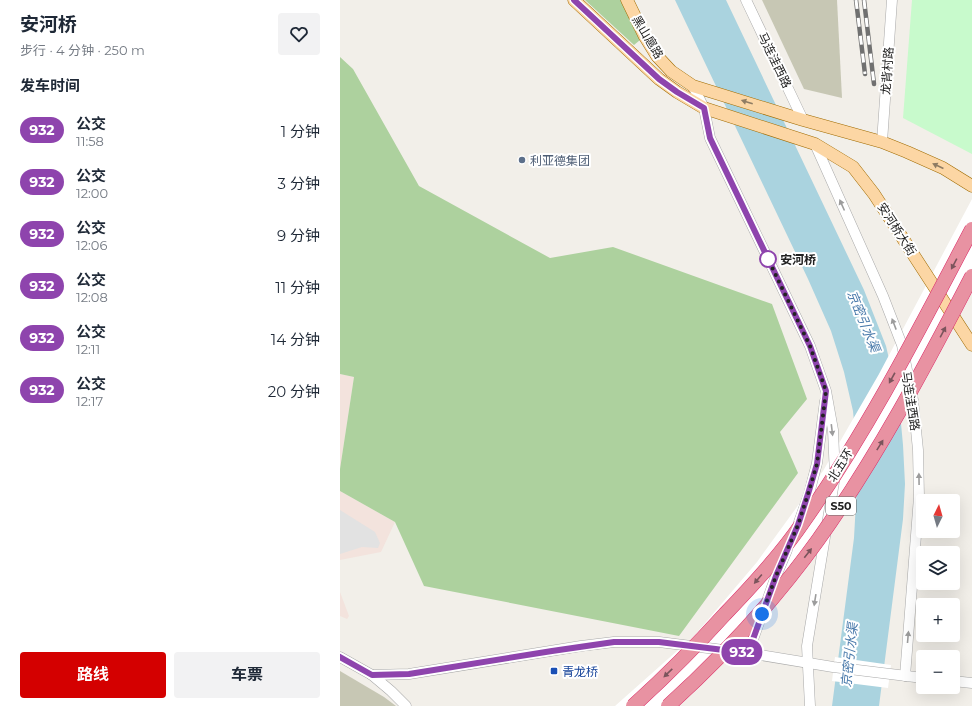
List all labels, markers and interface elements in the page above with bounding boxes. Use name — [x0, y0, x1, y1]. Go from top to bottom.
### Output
text: 安河桥 — [20, 13, 77, 36]
button: heart — [278, 13, 320, 55]
street label: 黑山扈路 — [629, 13, 667, 61]
street label: 马连洼西路 — [755, 30, 795, 90]
text: 步行 · 4 分钟 · 250 m — [20, 42, 145, 58]
street label: 龙背村路 — [878, 47, 896, 95]
text: 发车时间 — [20, 76, 80, 95]
one-way arrow — [741, 99, 753, 105]
text: 公交 — [76, 114, 106, 133]
text: 932 — [29, 121, 55, 139]
text: 1 分钟 — [281, 122, 320, 141]
text: 11:58 — [76, 133, 104, 149]
place label: 利亚德集团 — [530, 153, 590, 168]
marker: 利亚德集团 — [517, 155, 527, 165]
one-way arrow — [933, 163, 944, 169]
text: 公交 — [76, 166, 106, 185]
text: 932 — [29, 173, 55, 191]
text: 3 分钟 — [278, 174, 320, 193]
text: 12:00 — [76, 185, 108, 201]
one-way arrow — [839, 199, 845, 210]
street label: 安河桥大街 — [874, 200, 920, 258]
text: 公交 — [76, 218, 106, 237]
text: 932 — [29, 225, 55, 243]
text: 9 分钟 — [277, 226, 320, 245]
text: 12:06 — [76, 237, 107, 253]
marker: 安河桥 — [759, 250, 777, 268]
place label: 安河桥 — [780, 252, 816, 267]
one-way arrow — [950, 258, 957, 270]
text: 公交 — [76, 270, 106, 289]
text: 932 — [29, 277, 55, 295]
text: 11 分钟 — [275, 278, 320, 297]
water label: 京密引水渠 — [844, 288, 884, 356]
text: 12:08 — [76, 289, 108, 305]
one-way arrow — [890, 318, 896, 330]
text: 公交 — [76, 322, 106, 341]
one-way arrow — [940, 326, 946, 338]
text: 932 — [29, 329, 55, 347]
text: 14 分钟 — [271, 330, 320, 349]
text: 12:11 — [76, 341, 100, 357]
street label: 马连洼西路 — [899, 370, 923, 432]
one-way arrow — [889, 373, 895, 384]
text: 公交 — [76, 374, 106, 393]
text: 932 — [29, 381, 55, 399]
text: 20 分钟 — [268, 382, 320, 401]
text: 12:17 — [76, 393, 103, 409]
one-way arrow — [829, 424, 835, 436]
one-way arrow — [876, 439, 883, 451]
street label: 北五环 — [824, 446, 856, 484]
one-way arrow — [916, 472, 922, 485]
north arrow — [916, 494, 960, 538]
map controls — [916, 494, 960, 694]
road number: S50 — [826, 497, 856, 515]
button: layers — [916, 546, 960, 590]
one-way arrow — [803, 548, 812, 559]
one-way arrow — [753, 574, 762, 584]
one-way arrow — [812, 594, 818, 606]
button: + — [916, 598, 960, 642]
your location — [752, 604, 772, 624]
water label: 京密引水渠 — [838, 620, 861, 688]
one-way arrow — [904, 631, 911, 643]
line badge: 932 — [719, 639, 765, 665]
text: 932 — [729, 643, 755, 661]
button: − — [916, 650, 960, 694]
button: 路线 — [20, 652, 166, 698]
button: 车票 — [174, 652, 320, 698]
place label: 青龙桥 — [562, 664, 598, 679]
marker: 青龙桥 — [549, 666, 559, 676]
one-way arrow — [663, 668, 673, 678]

